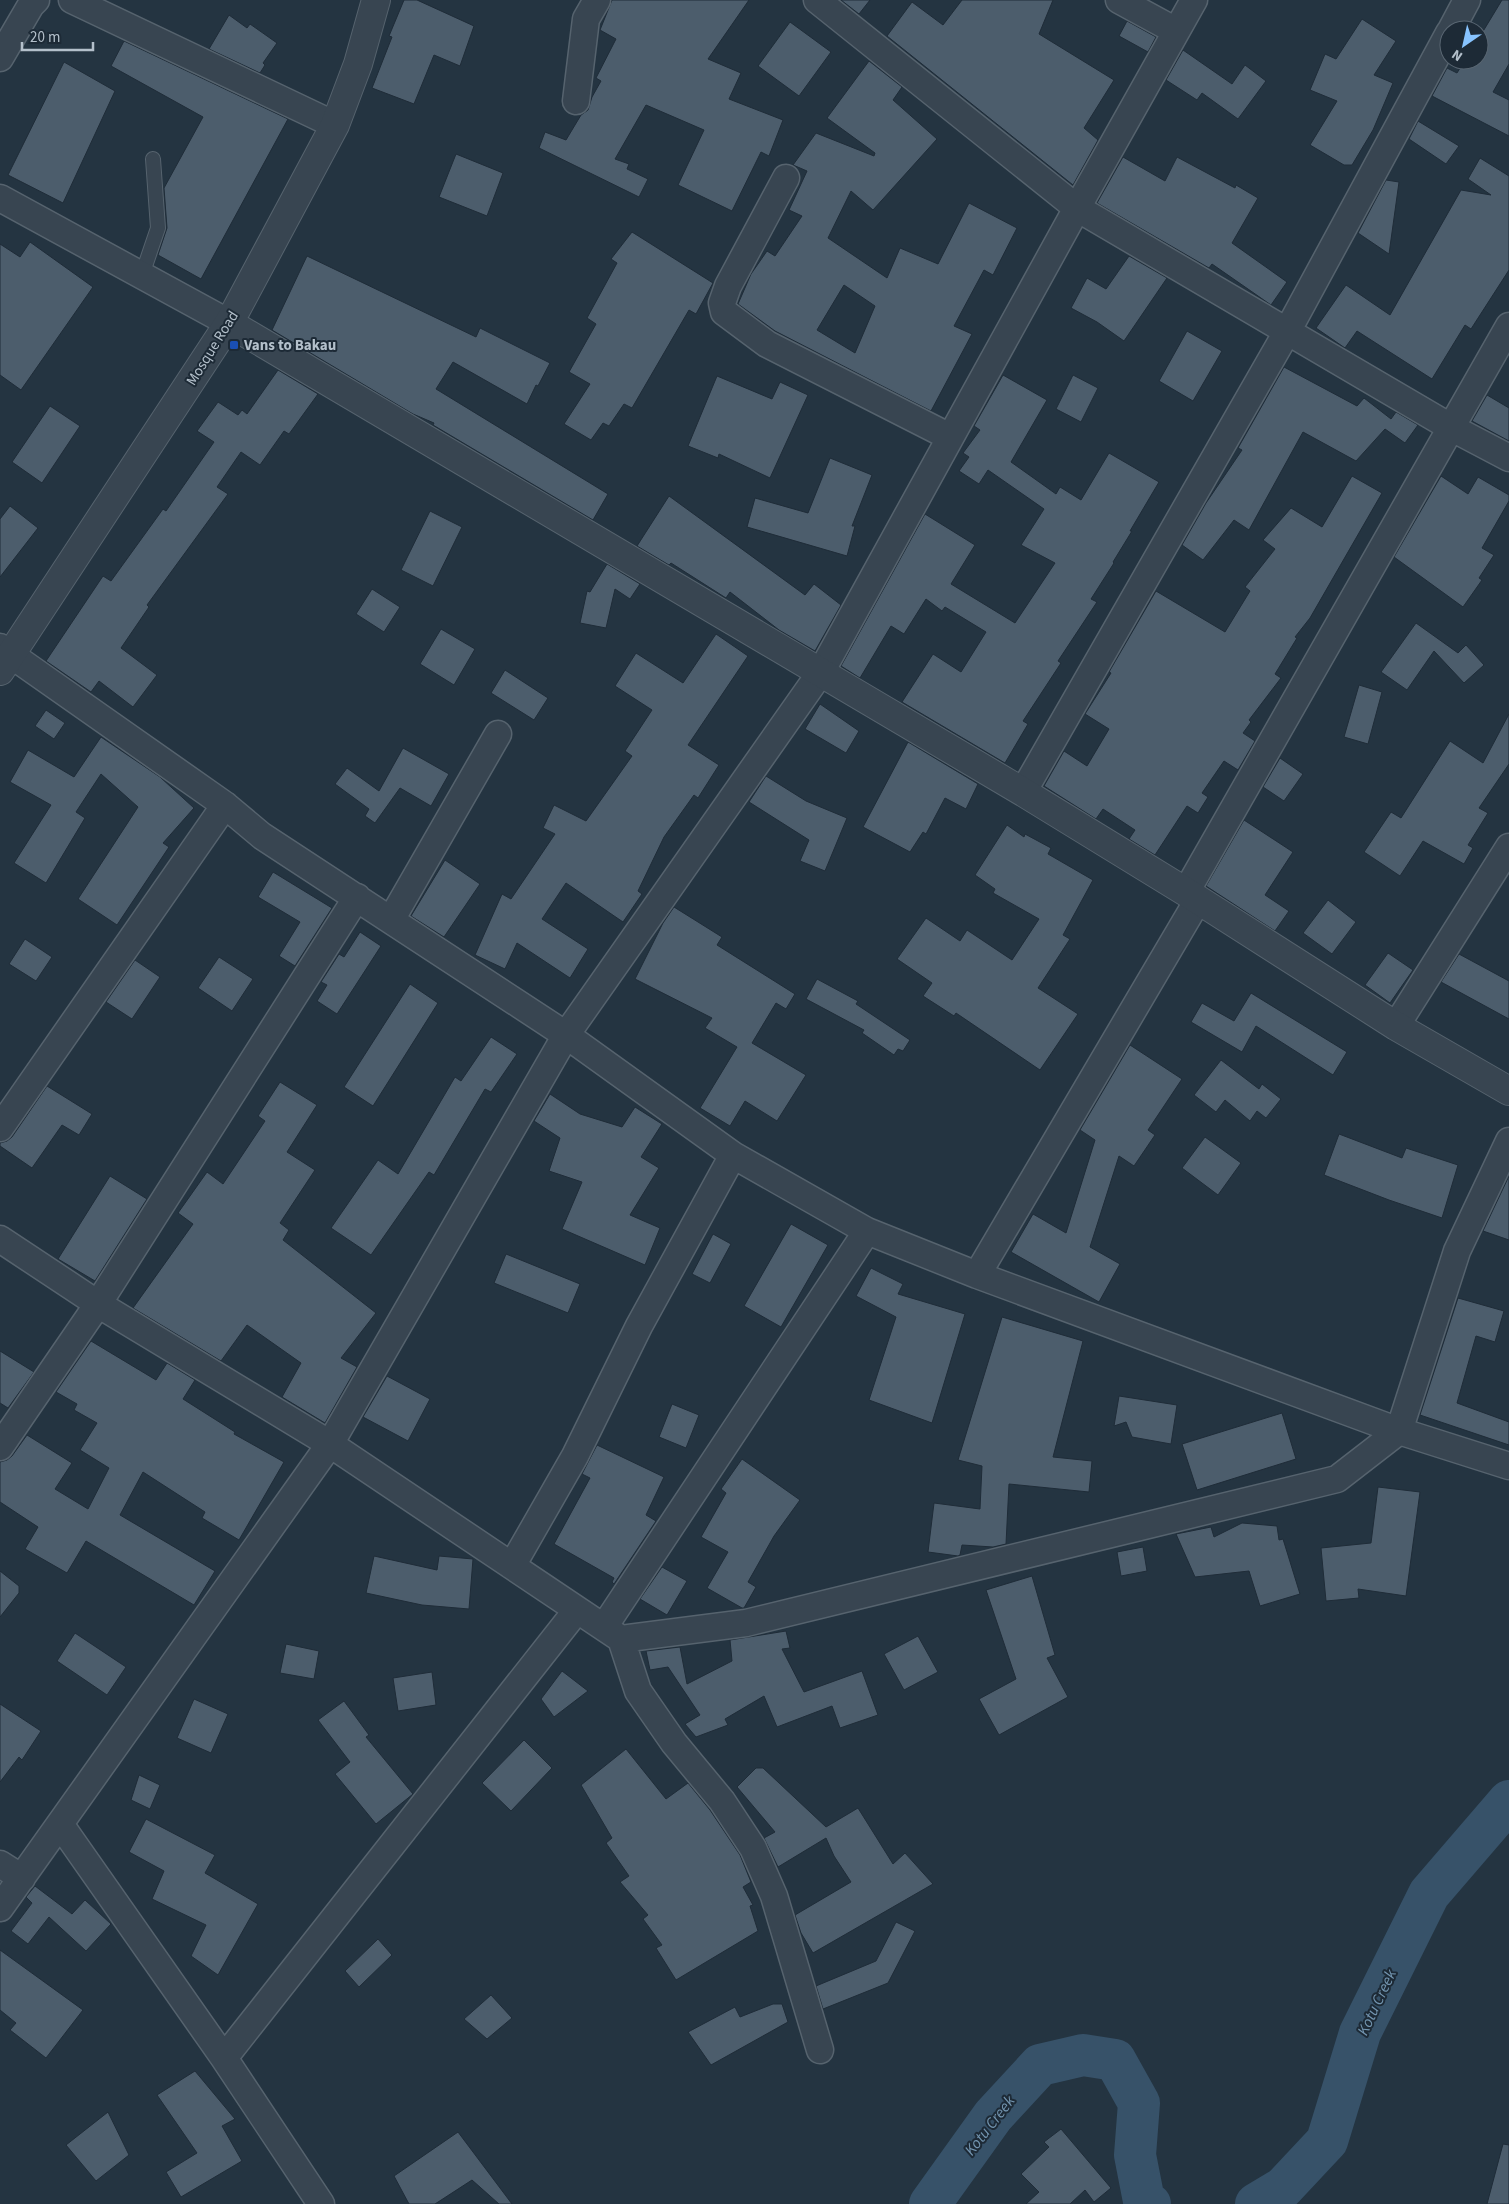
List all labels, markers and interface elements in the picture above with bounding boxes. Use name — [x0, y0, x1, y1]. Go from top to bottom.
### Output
scale bar — [22, 20, 94, 52]
north arrow — [1439, 20, 1489, 70]
text: 20 m — [30, 27, 60, 48]
text: N — [1448, 44, 1467, 66]
street label: Mosque Road — [181, 307, 244, 390]
place label: Vans to Bakau — [243, 335, 336, 356]
marker: Vans to Bakau — [228, 339, 240, 351]
water label: Kotu Creek — [1352, 1965, 1402, 2039]
water label: Kotu Creek — [959, 2091, 1020, 2160]

